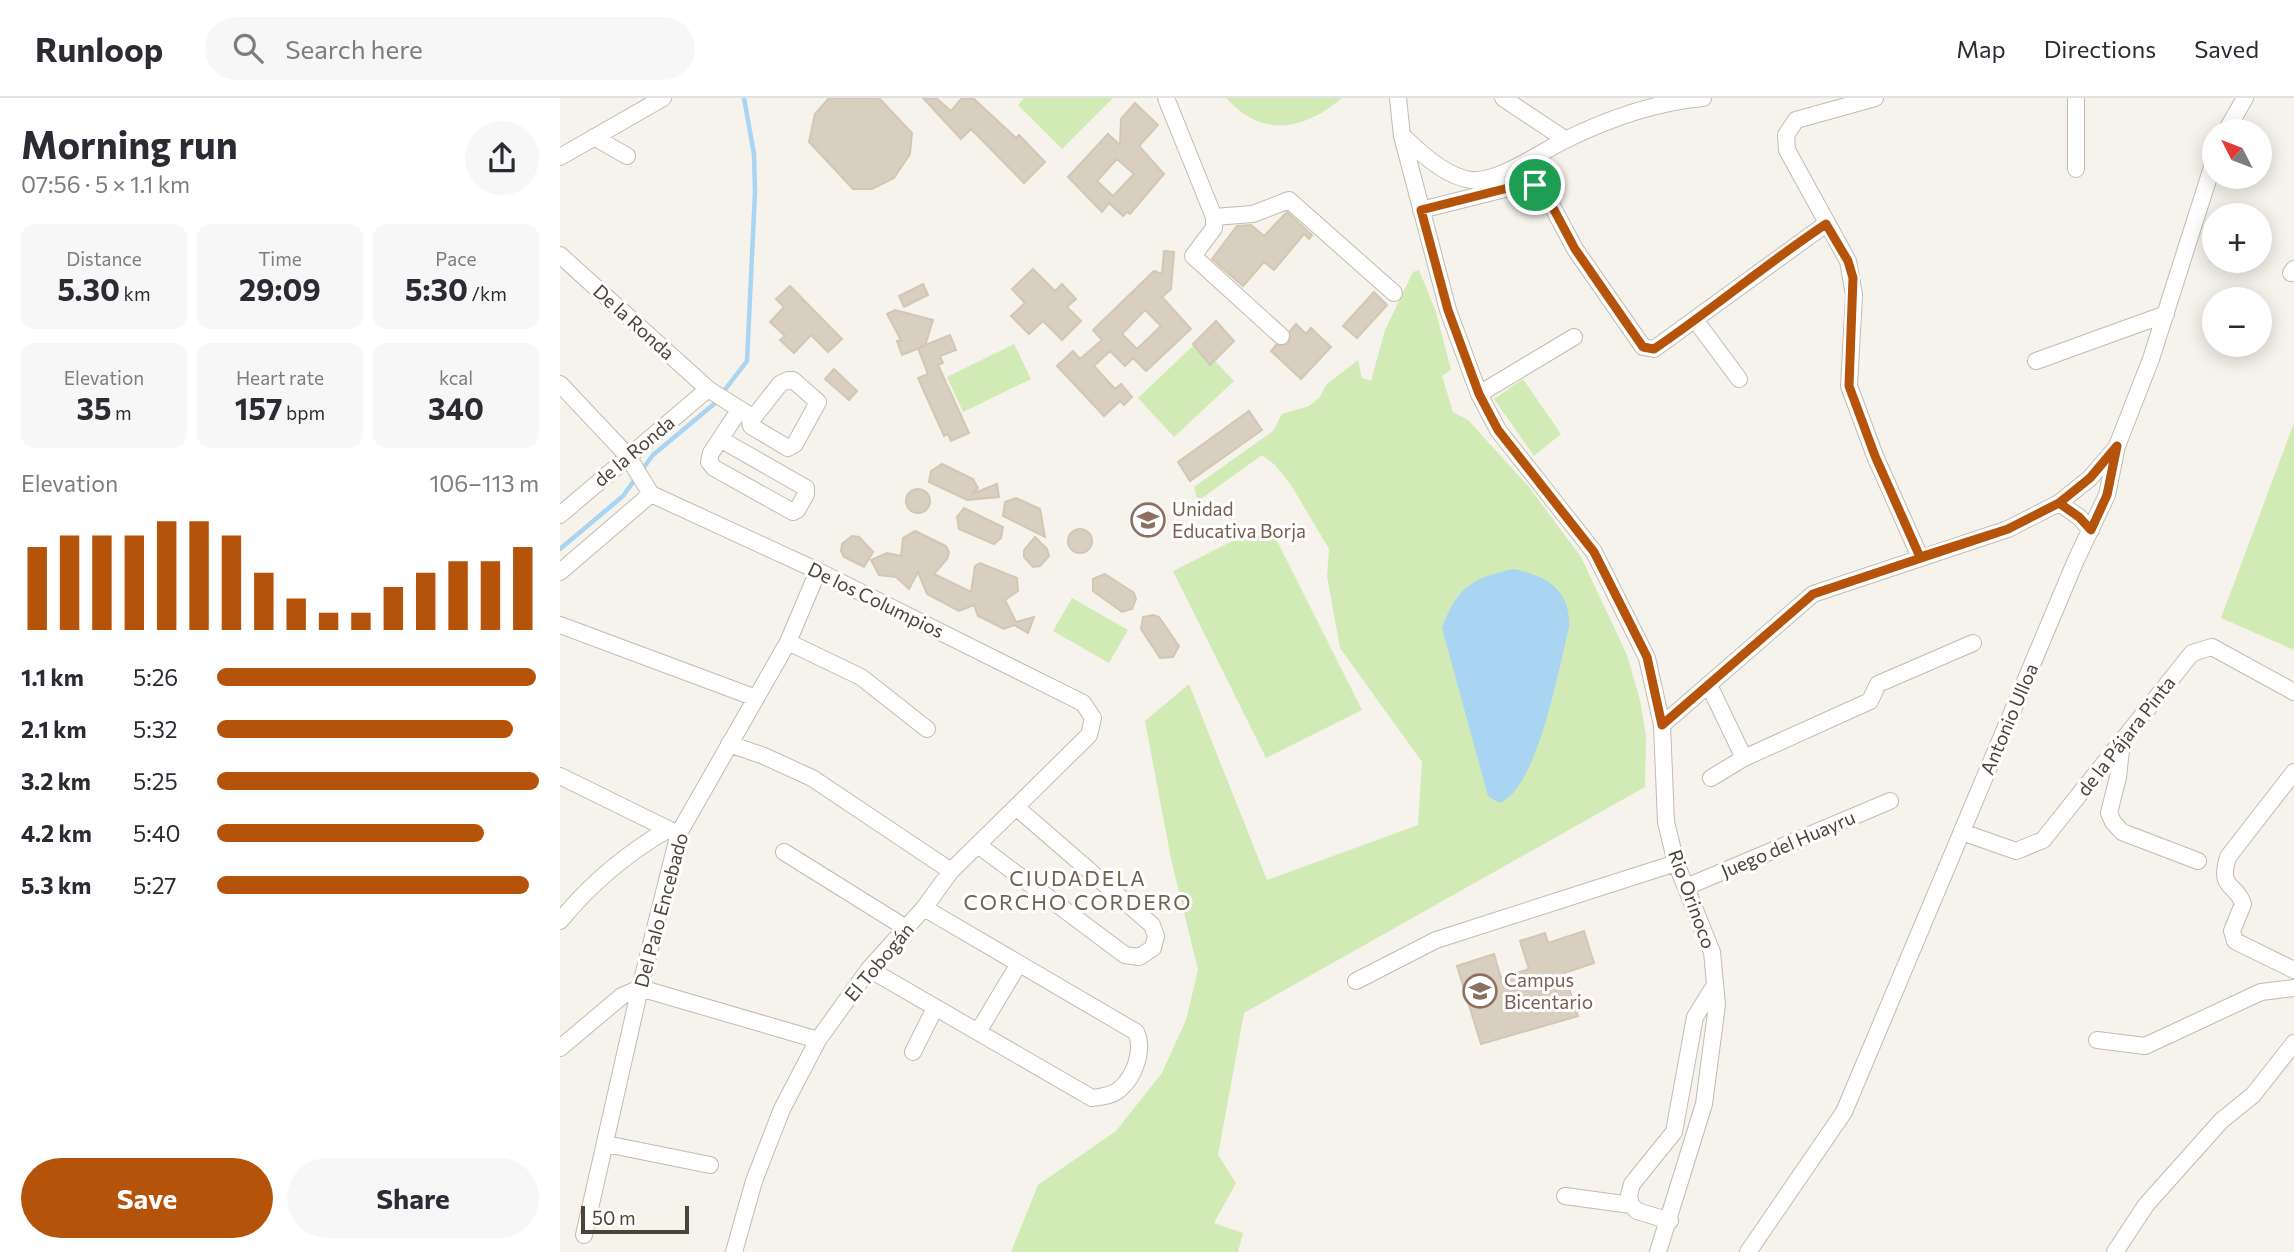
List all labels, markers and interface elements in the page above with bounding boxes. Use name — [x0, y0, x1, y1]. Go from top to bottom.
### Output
search box — [205, 17, 695, 80]
text: Runloop — [35, 28, 163, 69]
icon: search — [229, 29, 267, 67]
text: Search here — [285, 33, 423, 64]
text: Map — [1956, 34, 2006, 63]
text: Directions — [2044, 34, 2156, 63]
text: Saved — [2194, 34, 2259, 63]
north arrow — [2202, 119, 2272, 189]
map controls — [2202, 119, 2272, 357]
text: Morning run — [21, 120, 238, 167]
button: share — [465, 121, 539, 195]
pin — [1505, 155, 1565, 215]
icon: arrive — [1516, 166, 1554, 204]
text: 07:56 · 5 × 1.1 km — [21, 170, 190, 198]
button: + — [2202, 203, 2272, 273]
text: Distance — [66, 247, 142, 270]
text: Time — [258, 247, 302, 270]
text: Pace — [435, 247, 477, 270]
text: 5.30 — [58, 270, 120, 307]
text: 29:09 — [239, 270, 321, 307]
text: 5:30 — [405, 270, 468, 307]
street label: De la Ronda — [589, 279, 680, 364]
text: km — [120, 282, 150, 305]
text: /km — [468, 282, 507, 305]
button: − — [2202, 287, 2272, 357]
text: Elevation — [64, 366, 144, 389]
text: Heart rate — [236, 366, 324, 389]
text: kcal — [439, 366, 473, 389]
text: 35 — [76, 389, 111, 426]
text: 157 — [235, 389, 282, 426]
text: 340 — [428, 389, 484, 426]
text: m — [111, 401, 132, 424]
text: bpm — [282, 401, 325, 424]
street label: de la Ronda — [589, 410, 679, 491]
text: Elevation — [21, 469, 118, 497]
text: 106–113 m — [429, 469, 539, 497]
place label: Unidad Educativa Borja — [1172, 497, 1306, 542]
school or university icon: Unidad Educativa Borja — [1129, 501, 1167, 539]
street label: De los Columpios — [805, 557, 948, 642]
street label: Antonio Ulloa — [1975, 660, 2042, 778]
text: 1.1 km — [21, 663, 84, 691]
text: 5:26 — [133, 663, 178, 691]
street label: de la Pájara Pinta — [2072, 671, 2180, 800]
text: 2.1 km — [21, 715, 87, 743]
text: 5:32 — [133, 715, 177, 743]
text: 3.2 km — [21, 767, 91, 795]
text: 5:25 — [133, 767, 178, 795]
street label: Juego del Huayru — [1717, 805, 1858, 882]
text: 4.2 km — [21, 819, 92, 847]
text: 5:40 — [133, 819, 180, 847]
street label: Del Palo Encebado — [629, 830, 692, 990]
street label: Rio Orinoco — [1664, 846, 1721, 951]
district label: CIUDADELA CORCHO CORDERO — [963, 865, 1193, 914]
text: 5.3 km — [21, 871, 91, 899]
text: 5:27 — [133, 871, 176, 899]
street label: El Tobogán — [839, 918, 918, 1006]
place label: Campus Bicentario — [1504, 968, 1593, 1013]
school or university icon: Campus Bicentario — [1461, 972, 1499, 1010]
button: Save — [21, 1158, 273, 1238]
button: Share — [287, 1158, 539, 1238]
scale bar — [581, 1203, 690, 1235]
text: 50 m — [592, 1206, 636, 1229]

